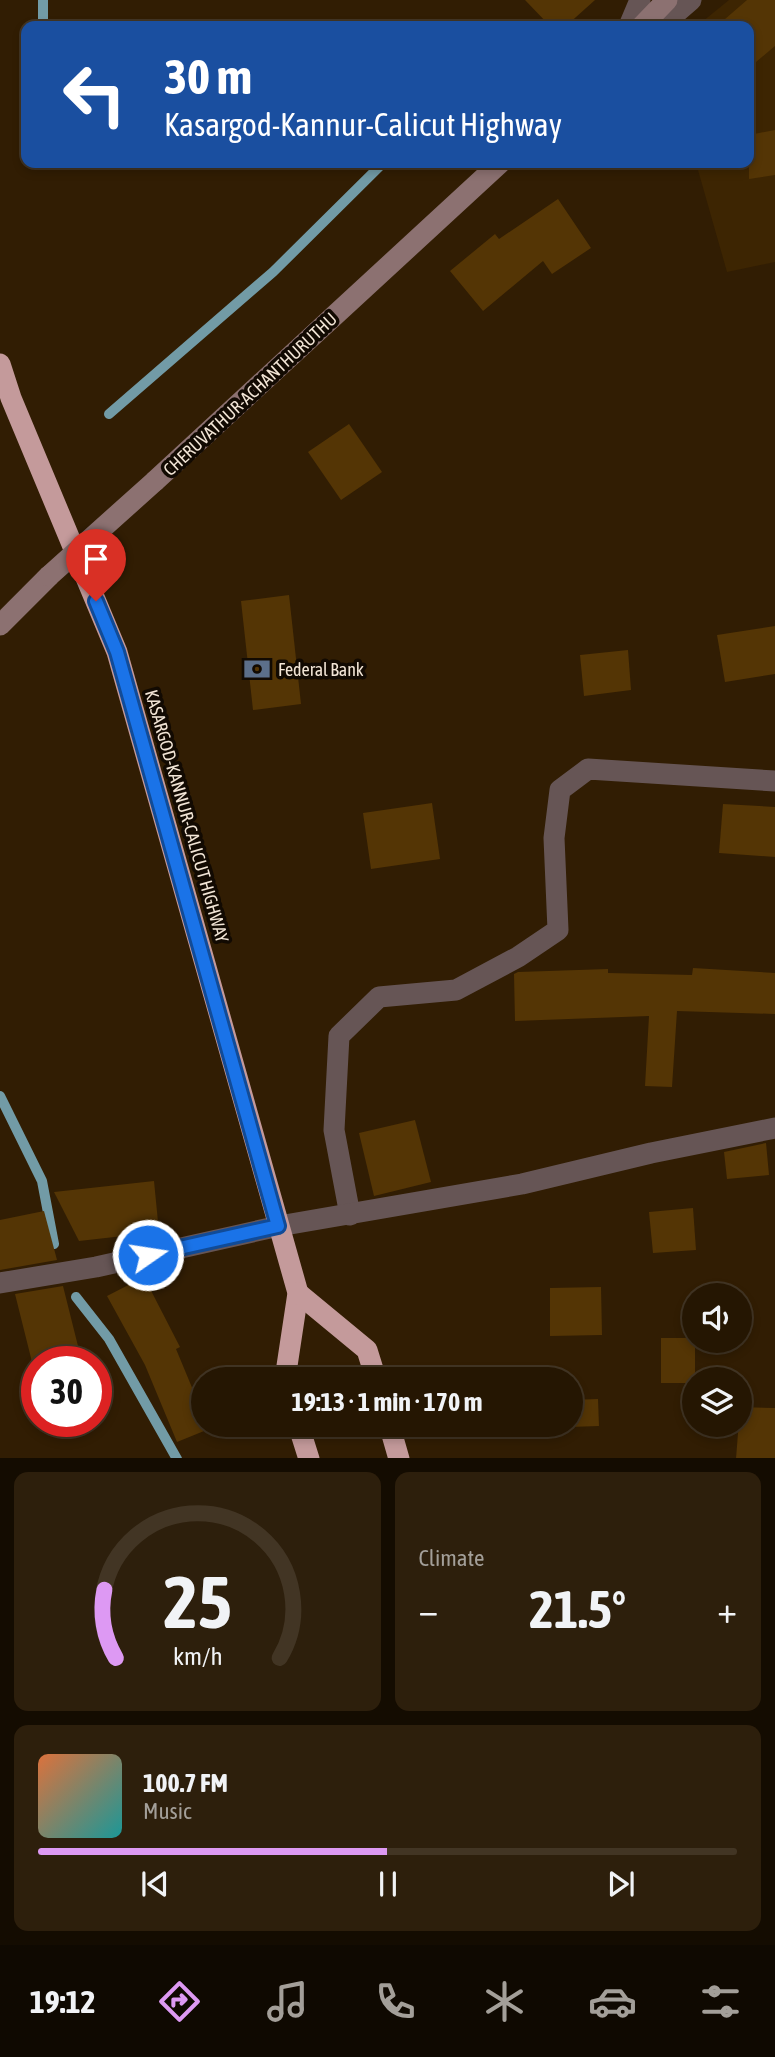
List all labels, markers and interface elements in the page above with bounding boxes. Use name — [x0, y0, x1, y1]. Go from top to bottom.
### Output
text: 30 m — [164, 48, 252, 104]
icon: left — [49, 49, 140, 140]
text: Kasargod-Kannur-Calicut Highway — [164, 106, 562, 143]
street label: CHERUVATHUR-ACHANTHURUTHU — [159, 308, 341, 480]
pin — [66, 529, 126, 601]
icon: arrive — [77, 540, 115, 578]
bank icon: Federal Bank — [242, 654, 272, 684]
place label: Federal Bank — [278, 659, 364, 680]
street label: KASARGOD-KANNUR-CALICUT HIGHWAY — [141, 687, 233, 945]
position arrow — [111, 1218, 185, 1292]
map controls — [682, 1283, 752, 1437]
button: sound — [682, 1283, 752, 1353]
speed limit sign: 30 — [21, 1346, 112, 1437]
button: layers — [682, 1367, 752, 1437]
text: 19:13 · 1 min · 170 m — [292, 1387, 482, 1417]
text: Climate — [419, 1545, 484, 1571]
text: 25 — [163, 1560, 231, 1643]
text: 21.5° — [529, 1579, 626, 1639]
text: − — [419, 1588, 438, 1631]
text: + — [717, 1588, 737, 1631]
text: km/h — [172, 1641, 222, 1669]
text: 100.7 FM — [143, 1768, 228, 1798]
text: Music — [143, 1798, 191, 1824]
icon: previous — [136, 1865, 174, 1903]
icon: pause — [369, 1865, 407, 1903]
icon: next — [602, 1865, 640, 1903]
icon: directions — [155, 1977, 204, 2026]
icon: music — [263, 1977, 312, 2026]
icon: phone — [371, 1977, 420, 2026]
icon: climate — [480, 1977, 529, 2026]
icon: car — [588, 1977, 637, 2026]
icon: filters — [696, 1977, 745, 2026]
text: 19:12 — [30, 1983, 96, 2020]

